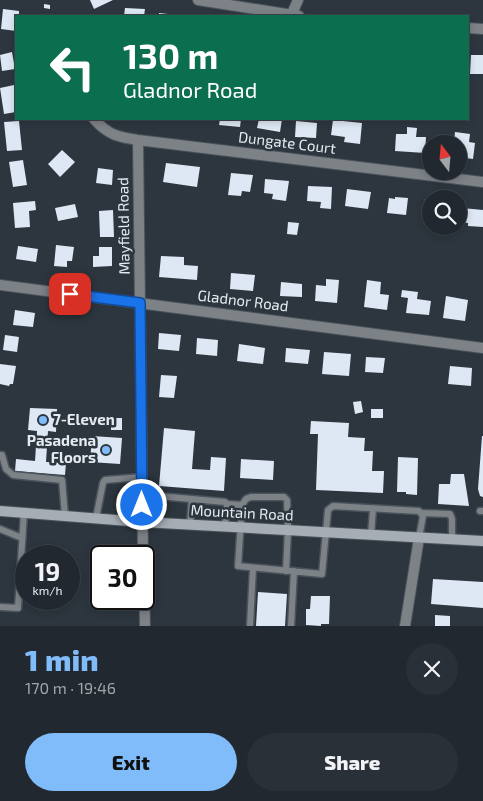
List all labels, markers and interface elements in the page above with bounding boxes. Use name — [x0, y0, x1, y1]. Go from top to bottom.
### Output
text: 130 m — [123, 34, 218, 76]
icon: left — [40, 35, 105, 100]
text: Gladnor Road — [123, 76, 257, 102]
street label: Dungate Court — [237, 127, 337, 157]
north arrow — [422, 135, 468, 180]
map controls — [422, 135, 467, 235]
street label: Mayfield Road — [113, 177, 133, 275]
button: search — [422, 190, 467, 235]
pin — [49, 273, 91, 315]
icon: arrive — [56, 280, 84, 308]
street label: Gladnor Road — [197, 285, 290, 315]
place label: 7-Eleven — [53, 410, 115, 428]
marker: 7-Eleven — [37, 414, 49, 426]
place label: Pasadena Floors — [27, 431, 96, 466]
marker: Pasadena Floors — [100, 444, 112, 456]
position arrow — [115, 478, 167, 530]
street label: Mountain Road — [190, 500, 294, 524]
speed limit sign: 30 — [90, 545, 155, 610]
text: 19 — [35, 556, 60, 586]
text: km/h — [33, 583, 62, 597]
text: 1 min — [25, 641, 99, 677]
button: close — [406, 643, 458, 695]
text: 170 m · 19:46 — [25, 678, 116, 697]
button: Exit — [25, 733, 237, 791]
button: Share — [247, 733, 458, 791]

